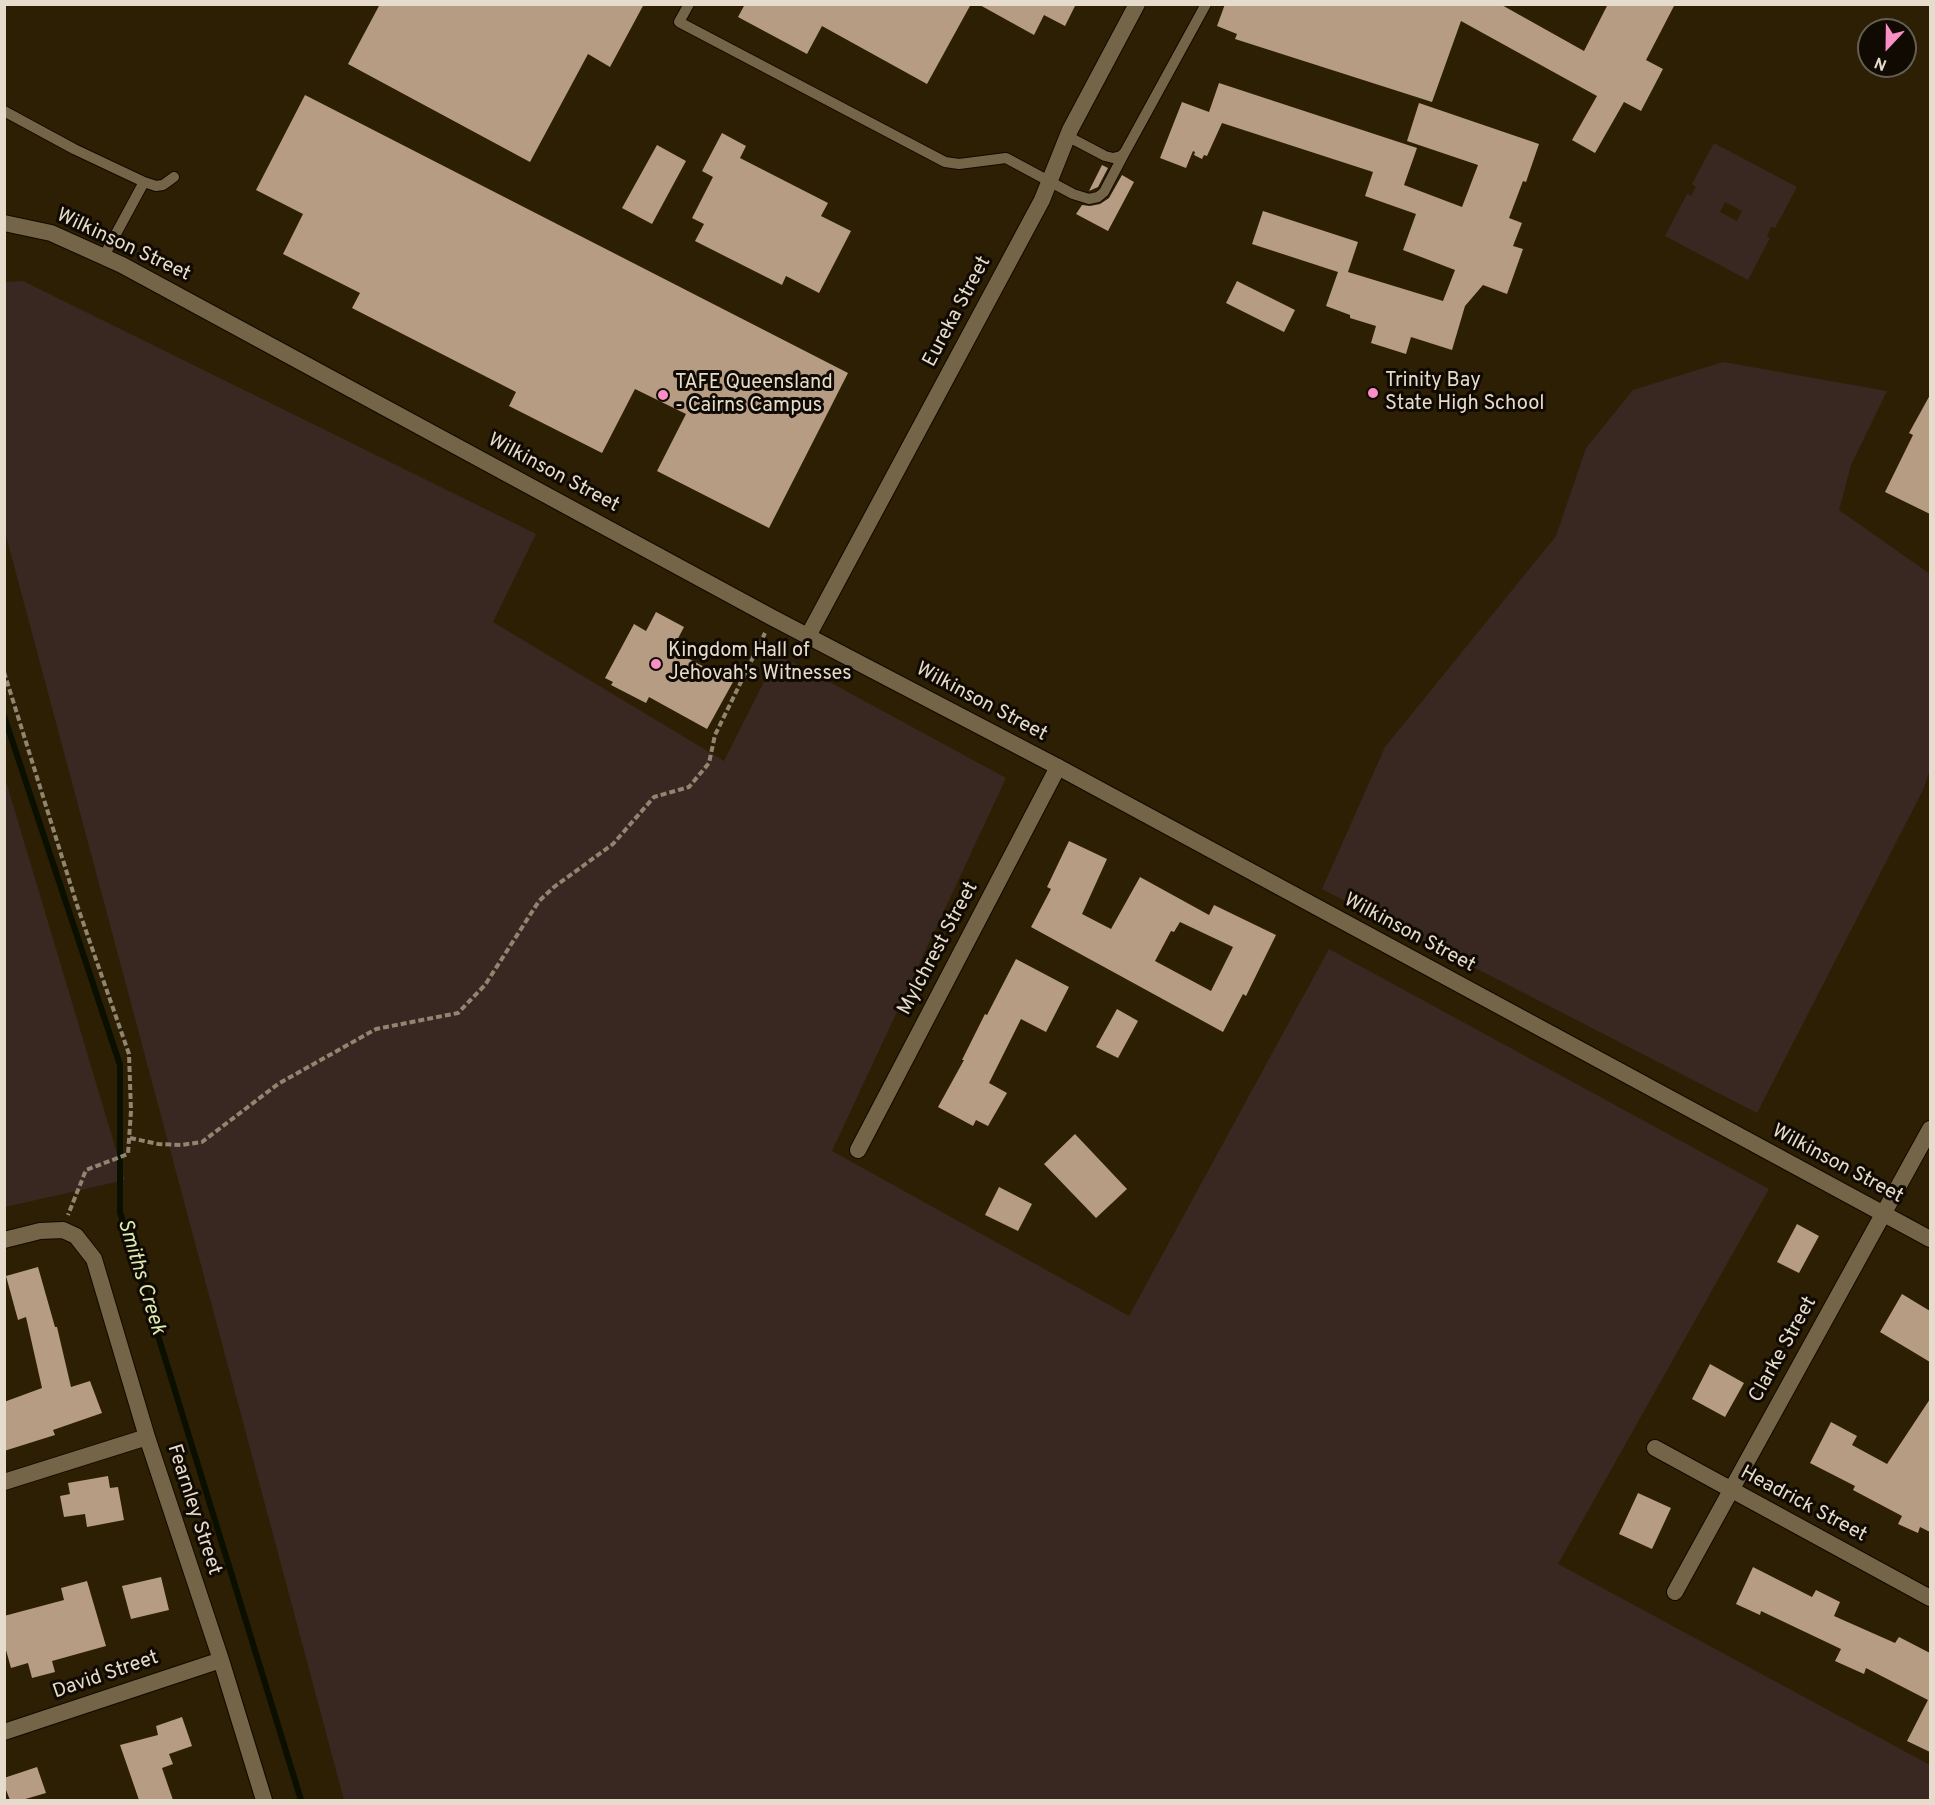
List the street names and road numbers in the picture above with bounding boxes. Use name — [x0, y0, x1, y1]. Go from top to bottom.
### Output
street label: Wilkinson Street — [52, 204, 194, 288]
street label: Eureka Street — [919, 253, 997, 371]
street label: Wilkinson Street — [483, 429, 623, 519]
street label: Wilkinson Street — [911, 658, 1051, 748]
street label: Mylchrest Street — [894, 878, 984, 1020]
street label: Wilkinson Street — [1339, 889, 1479, 979]
street label: Wilkinson Street — [1767, 1120, 1907, 1210]
street label: Clarke Street — [1745, 1293, 1823, 1407]
street label: Fearnley Street — [161, 1442, 225, 1578]
street label: Headrick Street — [1736, 1462, 1870, 1548]
street label: David Street — [50, 1647, 162, 1705]

